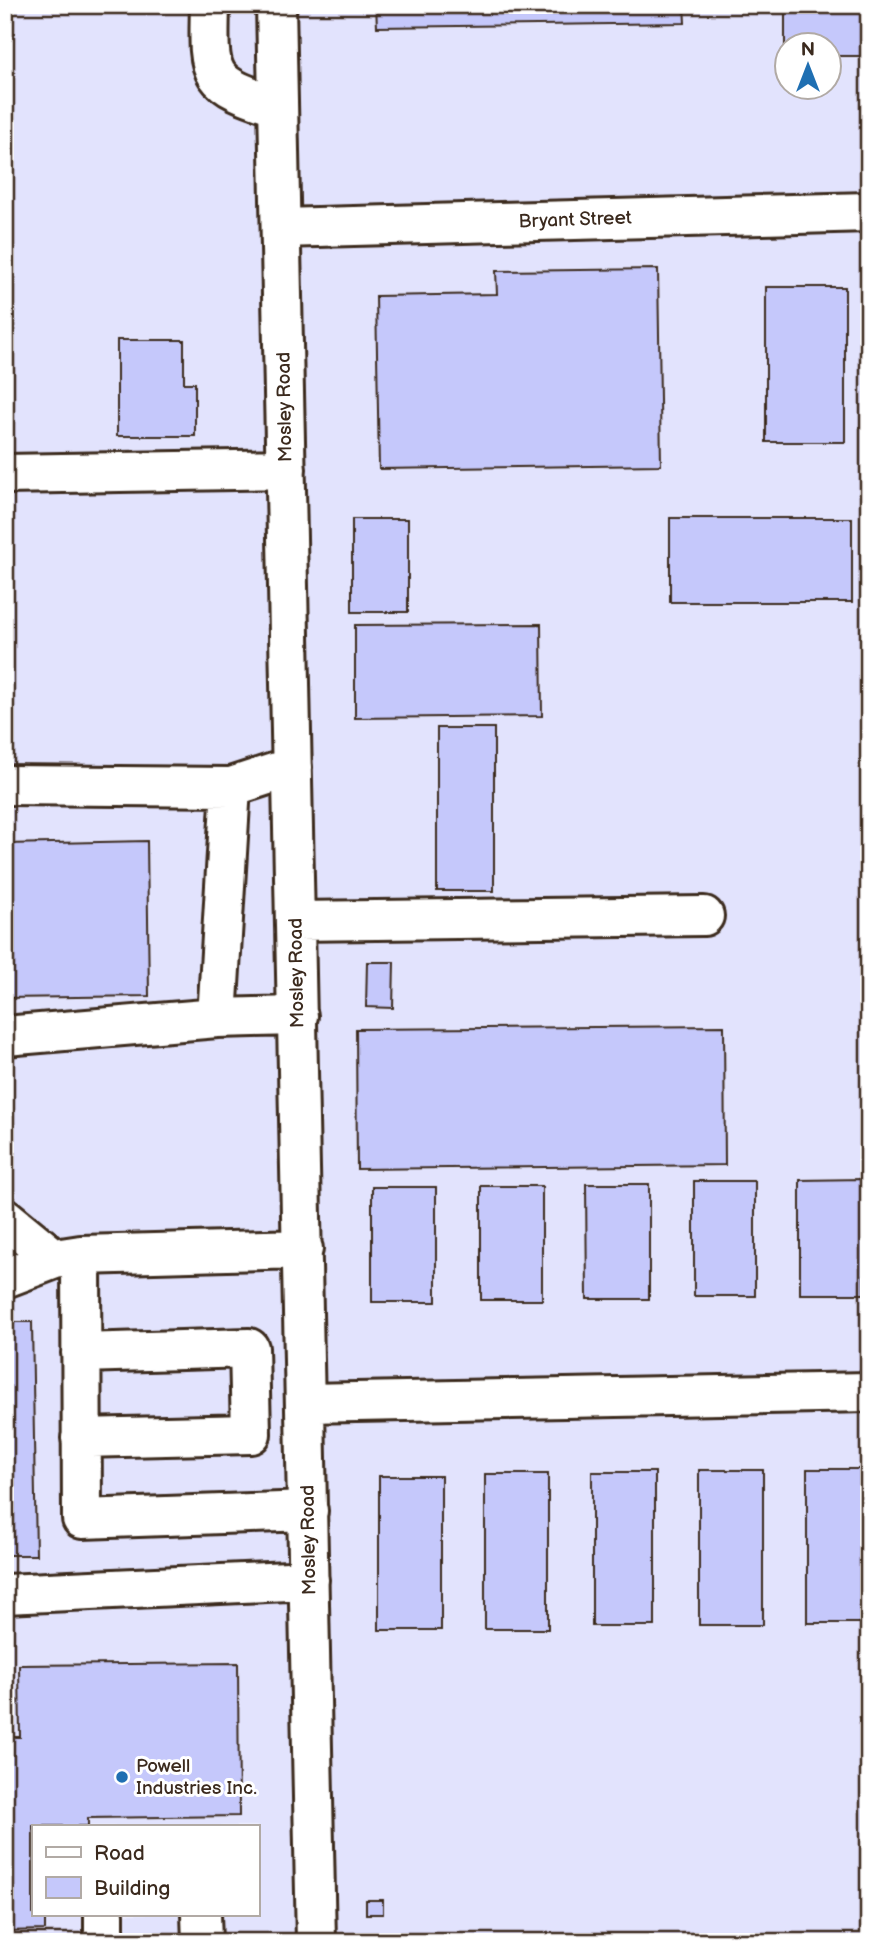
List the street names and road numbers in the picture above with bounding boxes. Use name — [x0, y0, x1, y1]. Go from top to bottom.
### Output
street label: Bryant Street — [518, 207, 632, 233]
street label: Mosley Road — [273, 352, 297, 462]
street label: Mosley Road — [285, 918, 309, 1028]
street label: Mosley Road — [297, 1485, 321, 1595]

